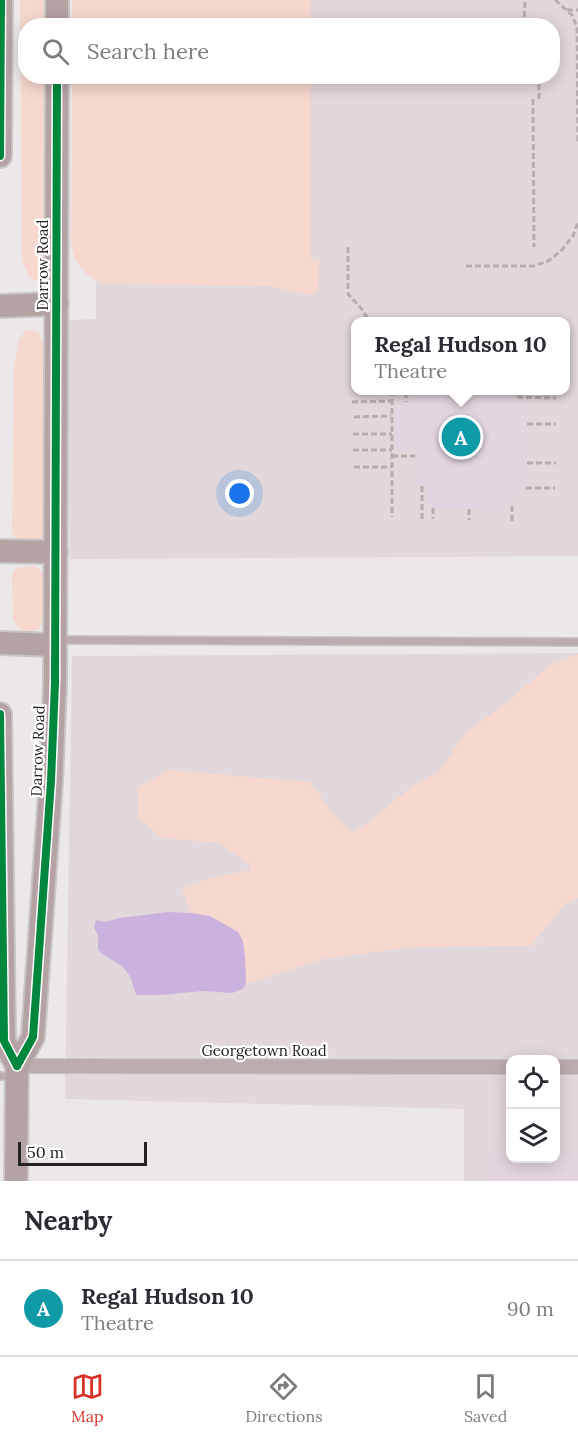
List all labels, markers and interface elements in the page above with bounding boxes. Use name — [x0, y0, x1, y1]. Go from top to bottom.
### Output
search box — [18, 18, 560, 84]
icon: search — [39, 35, 72, 68]
text: Search here — [87, 37, 209, 65]
street label: Darrow Road — [33, 219, 52, 311]
popup — [351, 317, 570, 395]
text: Regal Hudson 10 — [374, 330, 547, 358]
text: Theatre — [374, 358, 447, 383]
pin: A — [442, 414, 480, 460]
your location — [225, 479, 254, 508]
street label: Darrow Road — [26, 705, 49, 797]
street label: Georgetown Road — [201, 1041, 327, 1060]
map controls — [506, 1055, 560, 1163]
button: locate — [506, 1055, 560, 1109]
button: layers — [506, 1109, 560, 1163]
scale bar — [18, 1139, 147, 1166]
text: 50 m — [27, 1142, 64, 1162]
text: Nearby — [24, 1204, 112, 1237]
text: Regal Hudson 10 — [81, 1282, 254, 1310]
text: A — [37, 1296, 50, 1321]
text: 90 m — [507, 1296, 554, 1321]
text: Theatre — [81, 1310, 154, 1335]
tab: Map — [71, 1370, 104, 1426]
tab: Directions — [245, 1370, 323, 1426]
tab: Saved — [464, 1370, 507, 1426]

